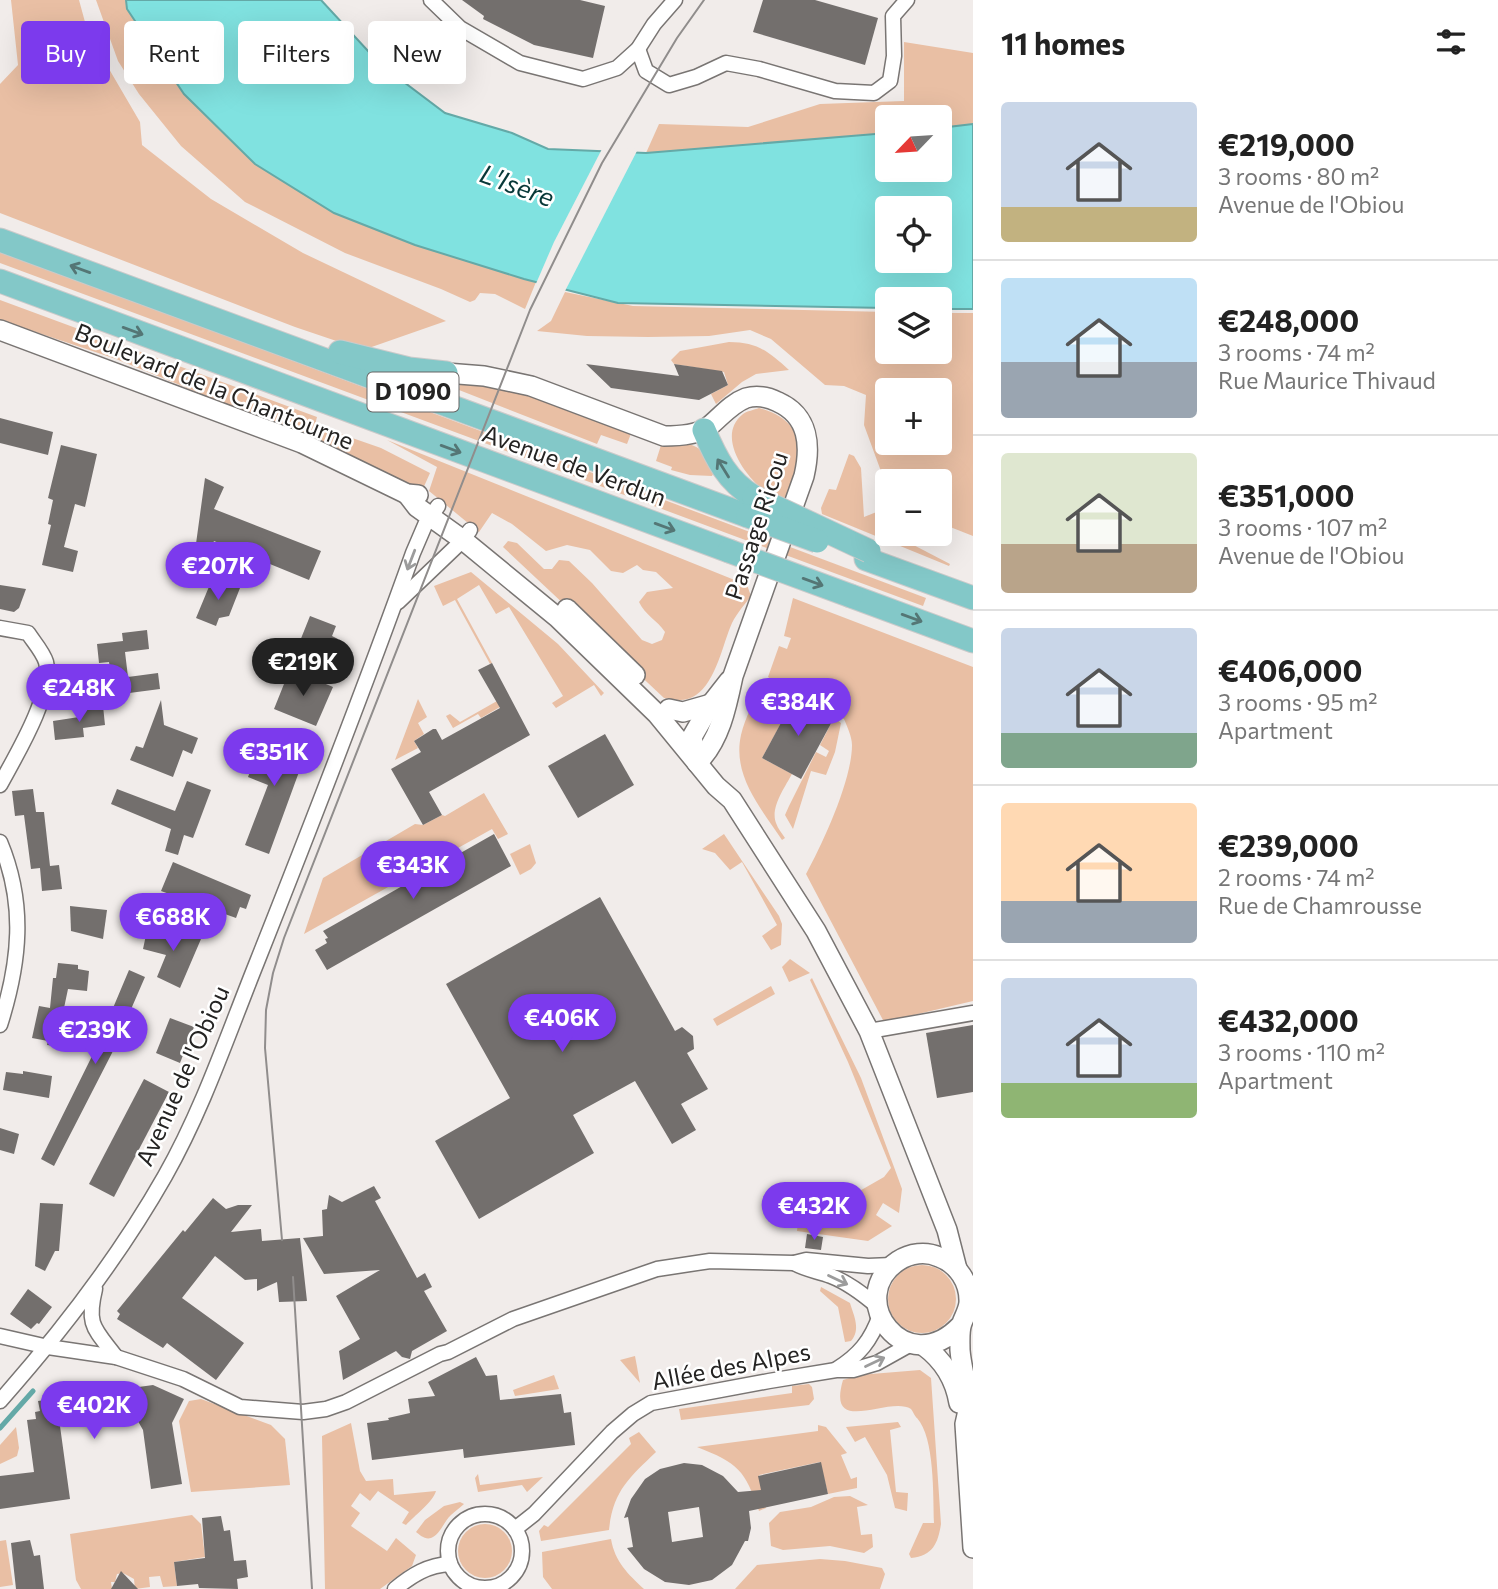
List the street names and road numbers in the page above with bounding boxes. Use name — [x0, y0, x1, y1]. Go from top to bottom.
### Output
street label: Boulevard de la Chantourne — [71, 316, 358, 455]
road number: D 1090 — [368, 372, 458, 412]
street label: Avenue de Verdun — [479, 418, 670, 511]
street label: Passage Ricou — [718, 448, 793, 603]
street label: Avenue de l'Obiou — [129, 981, 234, 1170]
street label: Allée des Alpes — [649, 1336, 813, 1395]

